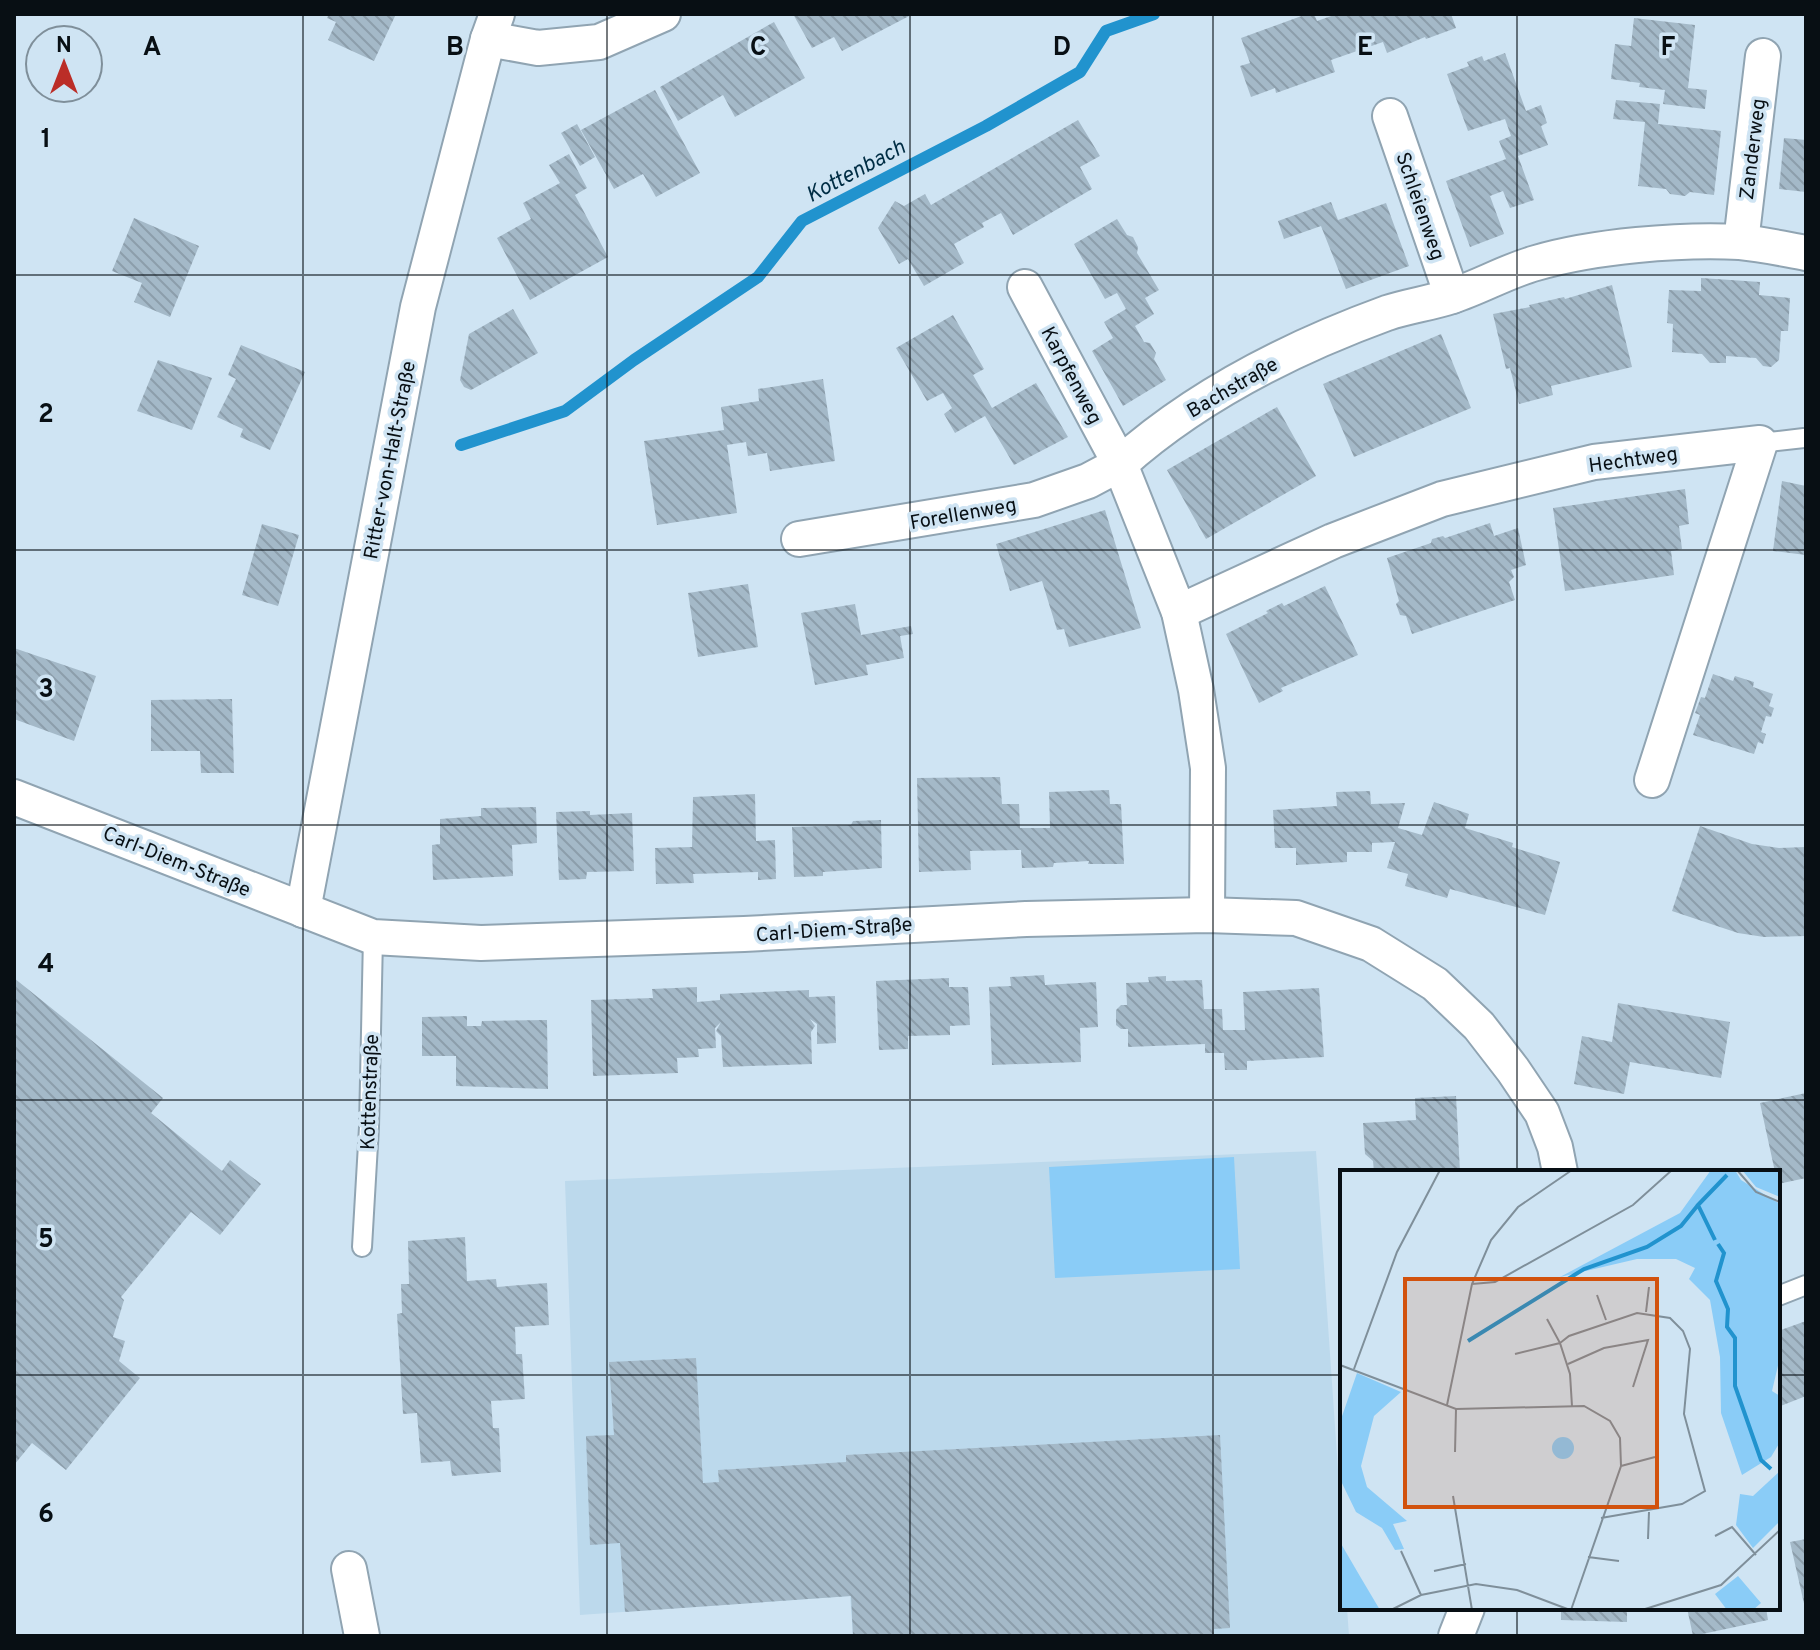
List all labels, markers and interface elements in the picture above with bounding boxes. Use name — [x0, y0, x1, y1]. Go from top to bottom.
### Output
north arrow — [24, 24, 104, 104]
text: A — [143, 32, 161, 65]
text: B — [446, 32, 464, 65]
text: C — [750, 32, 766, 65]
text: D — [1053, 32, 1071, 65]
text: E — [1357, 32, 1373, 65]
text: F — [1661, 32, 1676, 65]
text: N — [56, 33, 72, 60]
street label: Zanderweg — [1735, 97, 1773, 201]
text: 1 — [41, 124, 51, 157]
water label: Kottenbach — [802, 135, 911, 210]
street label: Schleienweg — [1389, 149, 1450, 264]
street label: Karpfenweg — [1034, 323, 1107, 429]
street label: Bachstraße — [1183, 352, 1283, 425]
street label: Ritter-von-Halt-Straße — [359, 359, 423, 562]
text: 2 — [38, 399, 54, 432]
street label: Hechtweg — [1587, 442, 1680, 480]
street label: Forellenweg — [908, 493, 1019, 537]
text: 3 — [38, 674, 54, 707]
street label: Carl-Diem-Straße — [99, 821, 254, 904]
street label: Carl-Diem-Straße — [755, 913, 913, 949]
text: 4 — [38, 949, 54, 982]
street label: Kottenstraße — [356, 1034, 386, 1151]
inset map — [1340, 1170, 1780, 1610]
text: 5 — [38, 1224, 54, 1257]
text: 6 — [38, 1499, 54, 1532]

